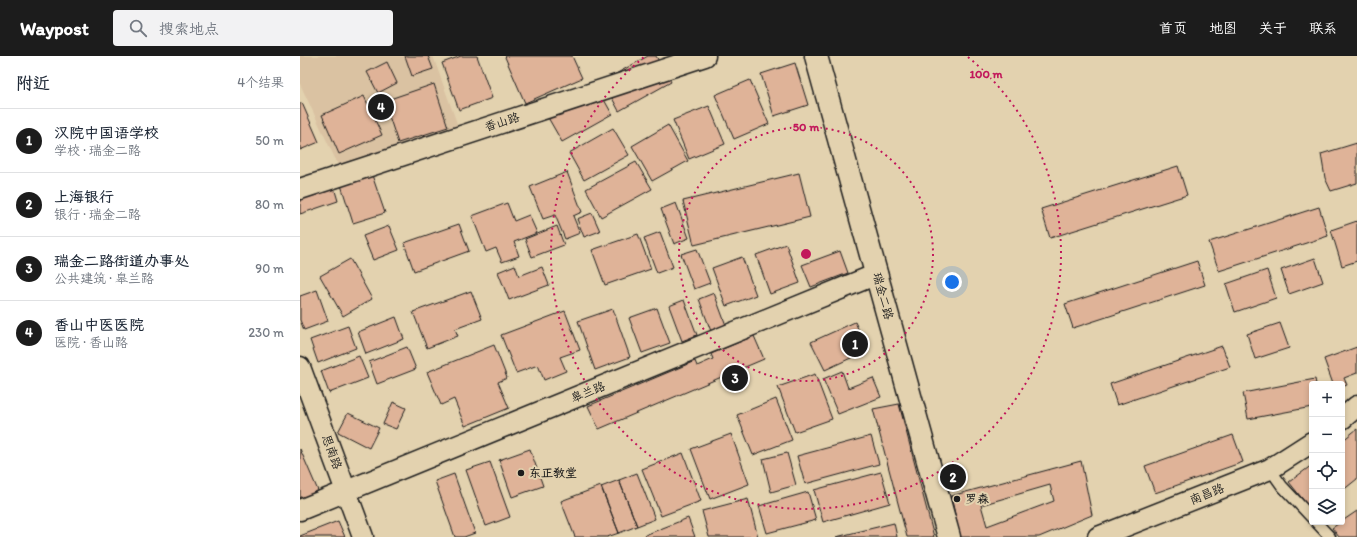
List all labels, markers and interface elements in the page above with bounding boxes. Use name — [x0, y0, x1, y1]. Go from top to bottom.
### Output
search box — [113, 10, 393, 46]
text: Waypost — [20, 17, 89, 40]
icon: search — [127, 17, 149, 39]
text: 搜索地点 — [159, 20, 219, 38]
text: 首页 — [1159, 20, 1187, 37]
text: 地图 — [1209, 20, 1237, 37]
text: 关于 — [1259, 20, 1287, 37]
text: 联系 — [1309, 20, 1337, 37]
text: 100 m — [969, 67, 1003, 81]
text: 附近 — [16, 73, 50, 93]
text: 4个结果 — [237, 75, 284, 90]
pin: 4 — [368, 92, 394, 122]
street label: 香山路 — [483, 110, 521, 134]
text: 50 m — [793, 120, 820, 134]
text: 汉院中国语学校 — [54, 124, 159, 142]
text: 1 — [26, 133, 32, 148]
text: 50 m — [255, 133, 284, 148]
text: 学校 · 瑞金二路 — [54, 143, 141, 158]
text: 上海银行 — [54, 188, 114, 206]
text: 2 — [26, 197, 32, 212]
text: 80 m — [255, 197, 284, 212]
text: 银行 · 瑞金二路 — [54, 207, 141, 222]
centre of rings — [799, 247, 813, 261]
text: 瑞金二路街道办事处 — [54, 252, 189, 270]
text: 3 — [25, 261, 33, 276]
text: 90 m — [255, 261, 284, 276]
text: 公共建筑 · 皋兰路 — [54, 271, 154, 286]
street label: 瑞金二路 — [870, 271, 896, 321]
your location — [942, 272, 962, 292]
text: 香山中医医院 — [54, 316, 144, 334]
text: 4 — [25, 325, 33, 340]
text: 230 m — [248, 325, 284, 340]
pin: 1 — [842, 329, 868, 359]
text: 医院 · 香山路 — [54, 335, 128, 350]
pin: 3 — [722, 363, 748, 393]
street label: 皋兰路 — [569, 379, 607, 405]
map controls — [1309, 381, 1345, 525]
button: + — [1309, 381, 1345, 417]
button: − — [1309, 417, 1345, 453]
street label: 思南路 — [319, 433, 345, 471]
button: locate — [1309, 453, 1345, 489]
pin: 2 — [940, 462, 966, 492]
place label: 东正教堂 — [529, 466, 577, 480]
marker: 东正教堂 — [516, 468, 526, 478]
street label: 南昌路 — [1188, 481, 1226, 507]
button: layers — [1309, 489, 1345, 525]
place label: 罗森 — [965, 492, 989, 506]
marker: 罗森 — [952, 494, 962, 504]

